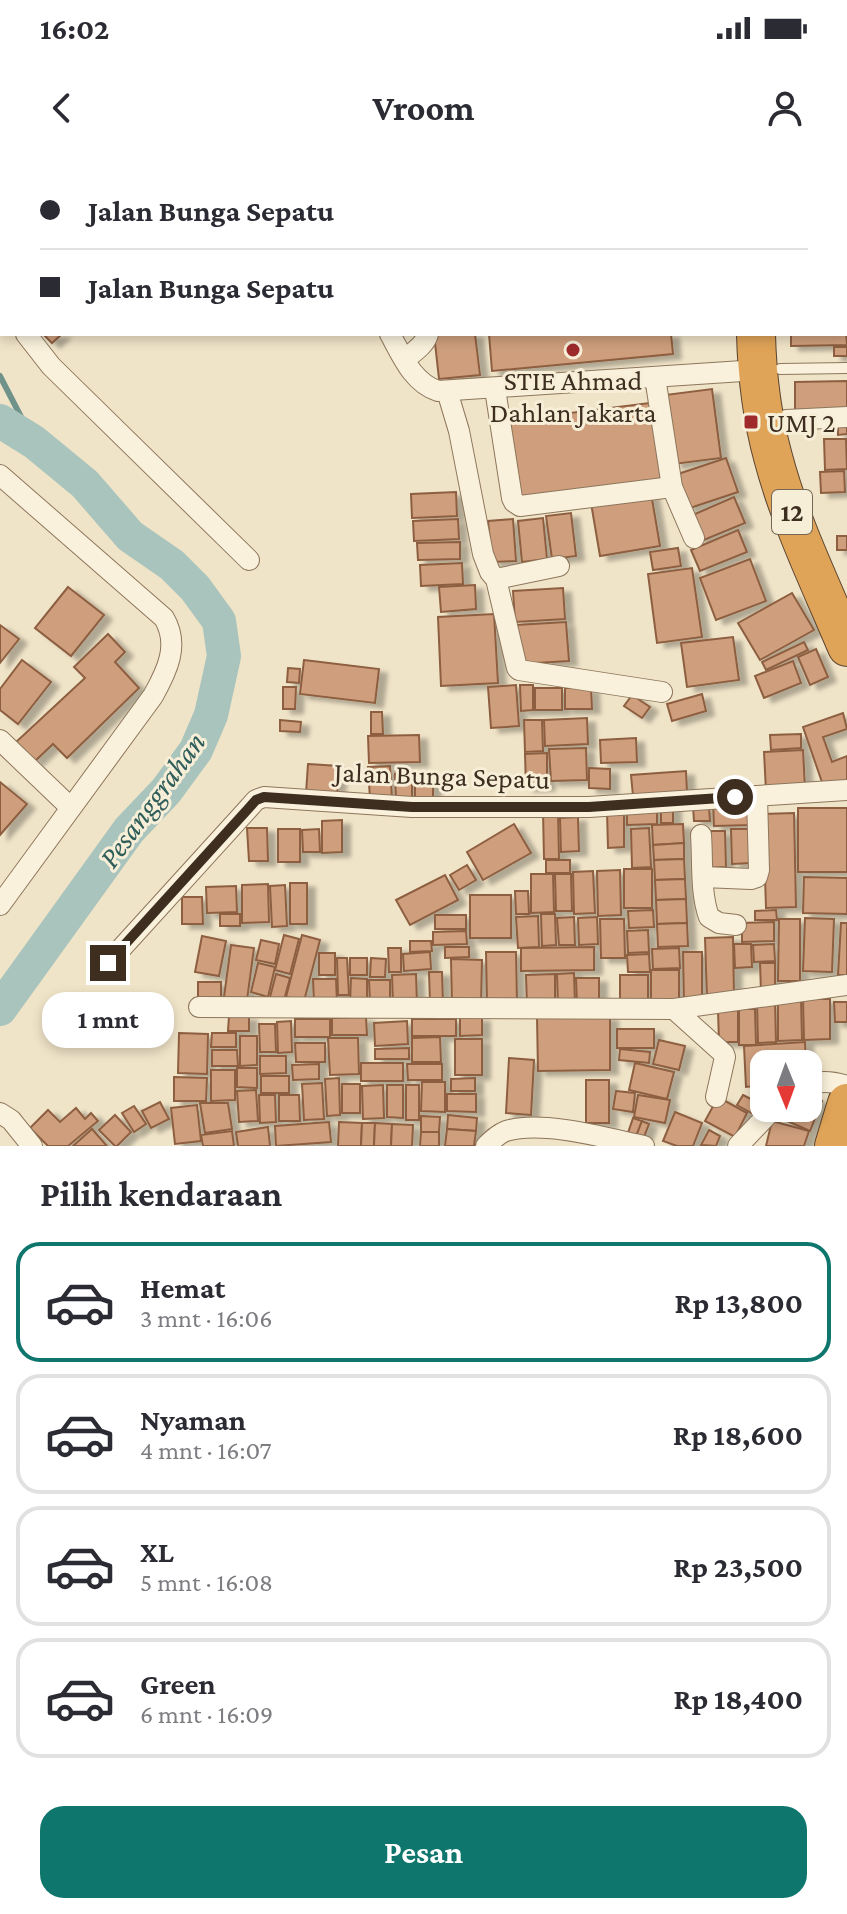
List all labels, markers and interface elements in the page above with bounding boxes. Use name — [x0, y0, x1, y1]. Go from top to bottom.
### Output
text: 16:02 — [40, 12, 109, 45]
icon: back — [40, 86, 84, 130]
icon: person — [763, 86, 807, 130]
text: Vroom — [372, 88, 475, 128]
text: Jalan Bunga Sepatu — [88, 194, 334, 227]
text: Jalan Bunga Sepatu — [88, 271, 334, 304]
marker: STIE Ahmad Dahlan Jakarta — [564, 341, 582, 359]
place label: STIE Ahmad Dahlan Jakarta — [490, 365, 656, 428]
place label: UMJ 2 — [767, 407, 835, 438]
marker: UMJ 2 — [742, 413, 760, 431]
road number: 12 — [772, 490, 812, 534]
water label: Pesanggrahan — [92, 726, 212, 874]
street label: Jalan Bunga Sepatu — [331, 756, 551, 795]
route start — [717, 779, 753, 815]
route end — [90, 945, 126, 981]
callout: 1 mnt — [42, 991, 174, 1047]
text: 1 mnt — [77, 1005, 139, 1034]
north arrow — [750, 1050, 822, 1122]
map controls — [750, 1050, 822, 1122]
text: Pilih kendaraan — [40, 1174, 282, 1214]
icon: car — [44, 1266, 116, 1338]
text: Hemat — [140, 1271, 225, 1304]
text: Rp 13,800 — [674, 1286, 803, 1319]
text: 3 mnt · 16:06 — [140, 1304, 272, 1333]
icon: car — [44, 1398, 116, 1470]
text: Nyaman — [140, 1403, 246, 1436]
text: Rp 18,600 — [673, 1418, 803, 1451]
text: 4 mnt · 16:07 — [140, 1436, 271, 1465]
icon: car — [44, 1530, 116, 1602]
text: XL — [140, 1535, 174, 1568]
text: Rp 23,500 — [673, 1550, 803, 1583]
text: 5 mnt · 16:08 — [140, 1568, 273, 1597]
icon: car — [44, 1662, 116, 1734]
text: Green — [140, 1667, 216, 1700]
text: Rp 18,400 — [673, 1682, 803, 1715]
text: 6 mnt · 16:09 — [140, 1700, 273, 1729]
button: Pesan — [40, 1806, 807, 1898]

